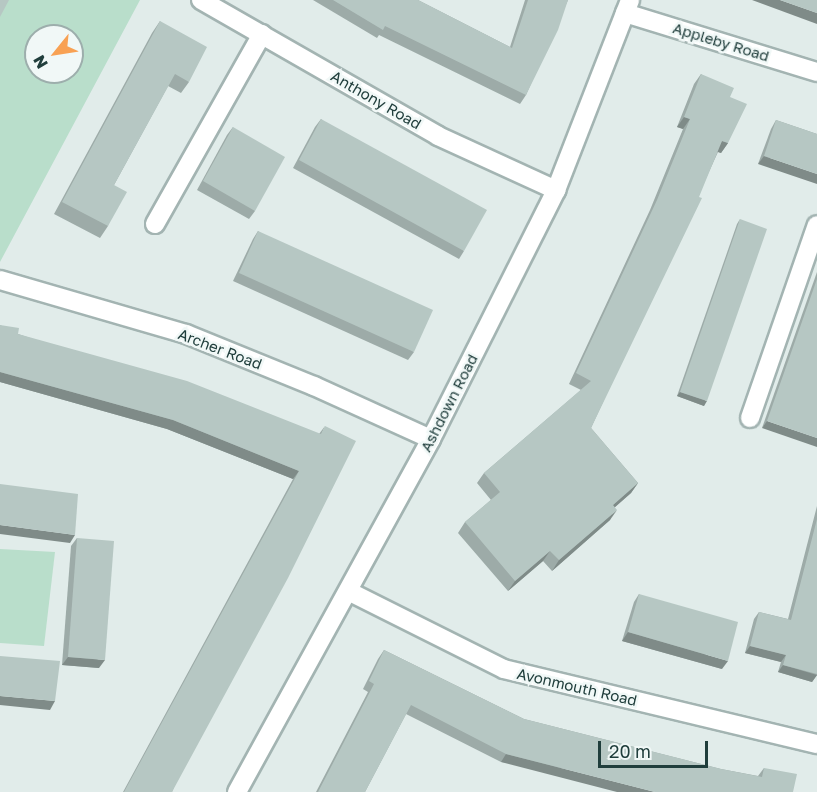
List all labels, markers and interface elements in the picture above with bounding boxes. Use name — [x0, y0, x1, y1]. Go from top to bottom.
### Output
street label: Appleby Road — [671, 19, 771, 65]
north arrow — [24, 24, 84, 84]
text: N — [28, 52, 52, 72]
street label: Anthony Road — [328, 67, 424, 133]
street label: Archer Road — [176, 325, 264, 373]
street label: Ashdown Road — [417, 351, 481, 455]
street label: Avonmouth Road — [515, 664, 639, 710]
scale bar — [601, 729, 710, 767]
text: 20 m — [609, 740, 651, 762]

